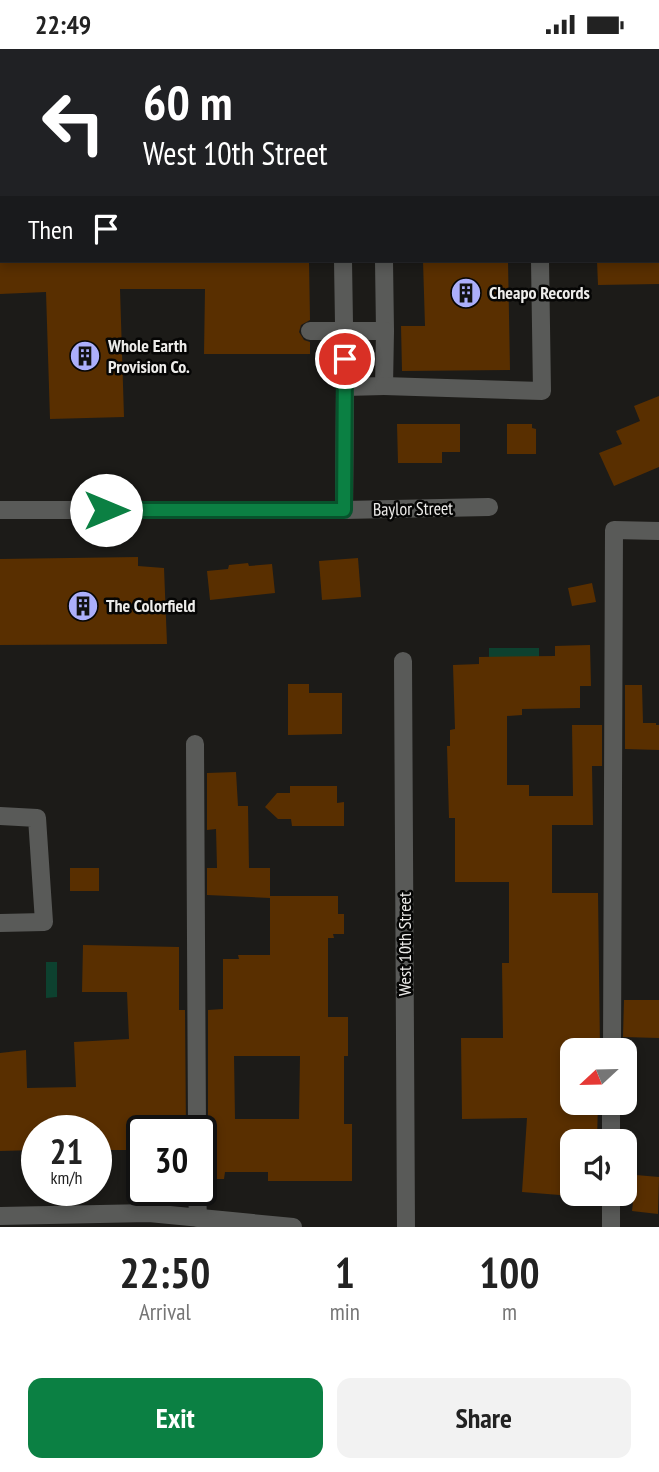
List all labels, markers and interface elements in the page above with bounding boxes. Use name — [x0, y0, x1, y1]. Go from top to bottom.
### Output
text: 22:49 — [35, 8, 91, 41]
text: 60 m — [143, 70, 232, 134]
icon: left — [28, 77, 119, 168]
text: West 10th Street — [143, 132, 328, 174]
icon: arrive — [87, 210, 125, 248]
text: Then — [28, 213, 73, 246]
building icon: Cheapo Records — [449, 276, 483, 310]
place label: Cheapo Records — [489, 281, 590, 304]
pin — [315, 329, 375, 389]
place label: Whole Earth Provision Co. — [107, 334, 190, 378]
building icon: Whole Earth Provision Co. — [68, 339, 102, 373]
icon: arrive — [326, 340, 364, 378]
position arrow — [69, 473, 143, 547]
street label: Baylor Street — [373, 496, 453, 521]
building icon: The Colorfield — [66, 589, 100, 623]
place label: The Colorfield — [106, 594, 196, 617]
street label: West 10th Street — [393, 892, 416, 996]
north arrow — [560, 1038, 637, 1115]
map controls — [560, 1038, 637, 1206]
speed limit sign: 30 — [126, 1115, 217, 1206]
text: 21 — [50, 1128, 83, 1174]
button: sound — [560, 1129, 637, 1206]
text: km/h — [51, 1166, 82, 1189]
text: 22:50 — [119, 1245, 210, 1300]
text: 1 — [335, 1245, 355, 1300]
text: 100 — [479, 1245, 540, 1300]
text: Arrival — [139, 1297, 191, 1326]
text: min — [330, 1297, 360, 1326]
text: m — [502, 1297, 517, 1326]
button: Exit — [28, 1378, 323, 1458]
button: Share — [337, 1378, 631, 1458]

